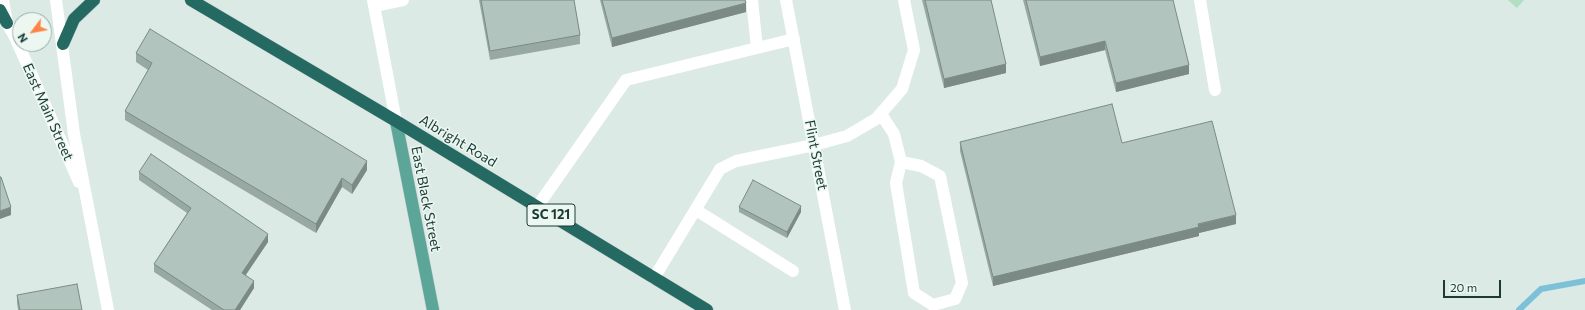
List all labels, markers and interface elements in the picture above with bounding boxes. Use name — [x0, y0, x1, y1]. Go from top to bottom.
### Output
north arrow — [12, 12, 52, 52]
text: N — [15, 31, 30, 45]
street label: East Main Street — [19, 61, 77, 163]
street label: Albright Road — [416, 111, 500, 171]
street label: Flint Street — [801, 118, 831, 192]
street label: East Black Street — [408, 145, 444, 253]
road number: SC 121 — [527, 204, 575, 226]
scale bar — [1445, 272, 1503, 298]
text: 20 m — [1450, 280, 1477, 294]

